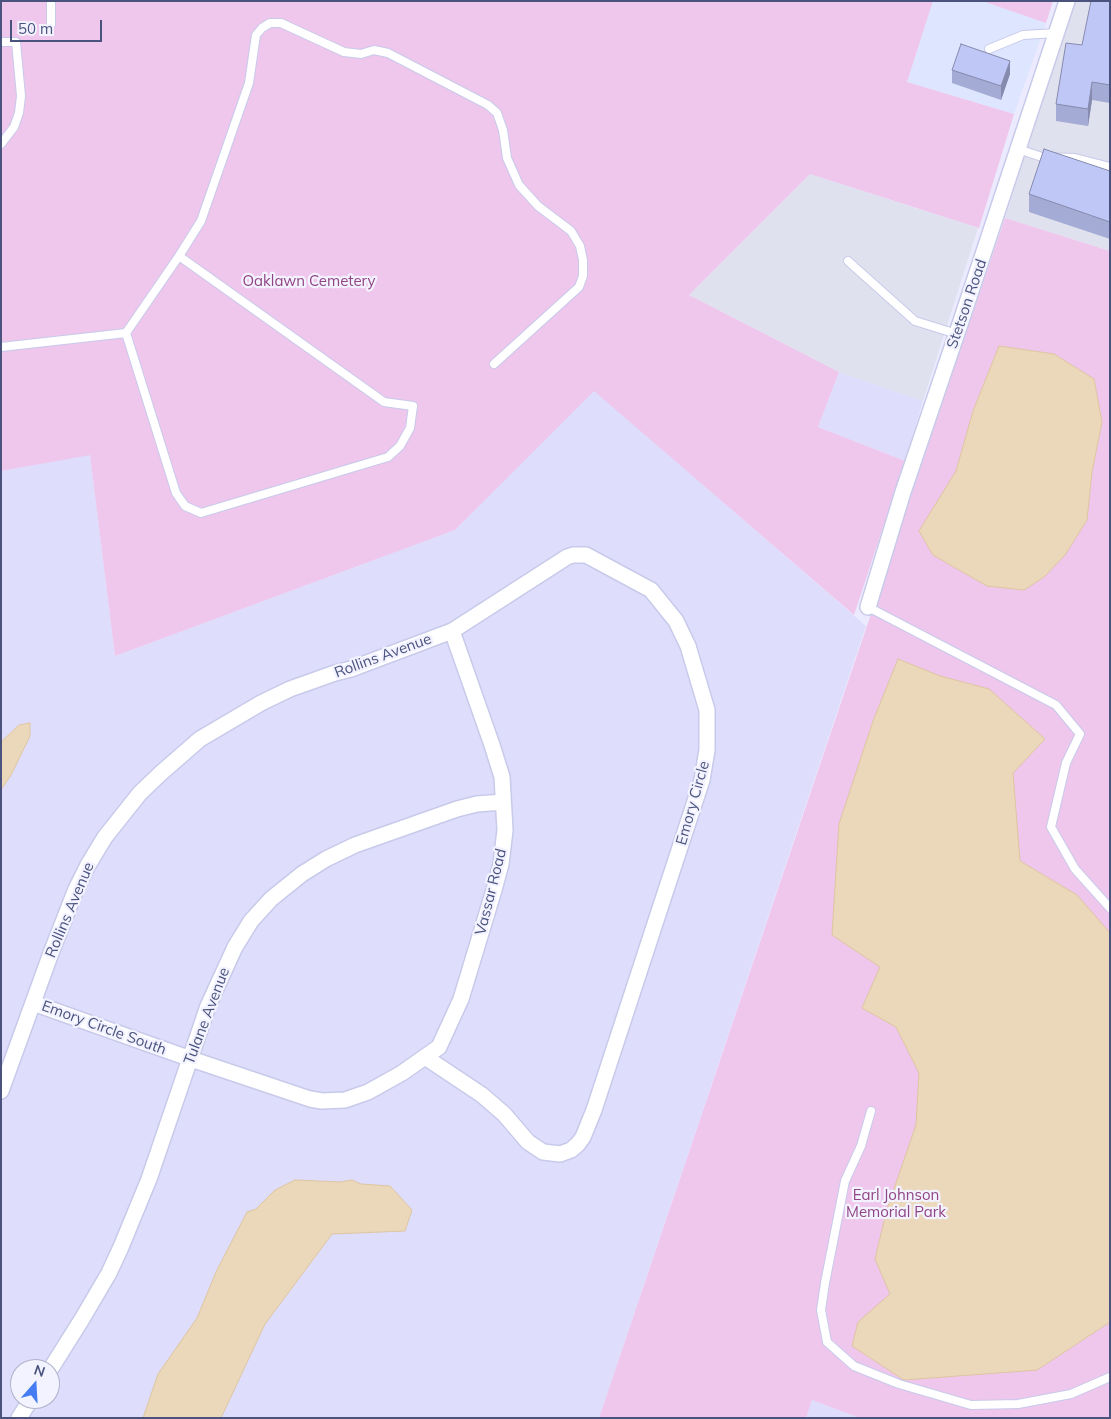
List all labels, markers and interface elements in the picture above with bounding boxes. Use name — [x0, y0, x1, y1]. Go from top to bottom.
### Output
scale bar — [12, 10, 105, 42]
text: 50 m — [18, 19, 53, 38]
street label: Stetson Road — [943, 257, 991, 351]
park label: Oaklawn Cemetery — [243, 272, 375, 290]
street label: Rollins Avenue — [332, 630, 434, 682]
street label: Emory Circle — [672, 759, 714, 847]
street label: Vassar Road — [472, 847, 510, 937]
street label: Rollins Avenue — [42, 860, 98, 960]
street label: Tulane Avenue — [180, 965, 234, 1067]
street label: Emory Circle South — [39, 997, 169, 1059]
park label: Earl Johnson Memorial Park — [846, 1186, 946, 1221]
north arrow — [10, 1359, 60, 1409]
text: N — [32, 1361, 47, 1381]

